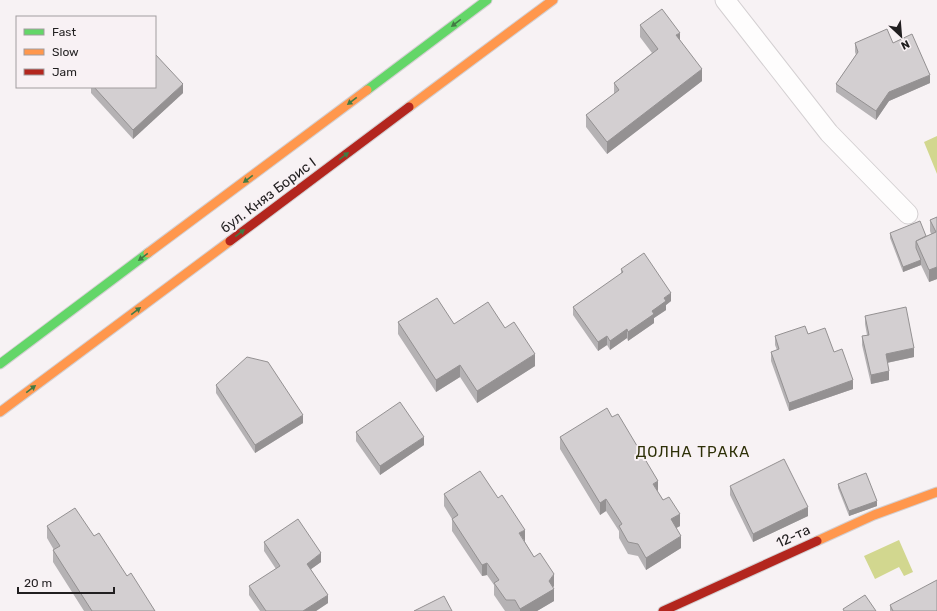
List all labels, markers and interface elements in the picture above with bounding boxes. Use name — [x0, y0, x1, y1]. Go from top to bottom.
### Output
legend — [16, 16, 156, 88]
north arrow — [881, 16, 921, 56]
one-way arrow — [451, 19, 461, 27]
text: Fast — [52, 25, 76, 39]
text: N — [899, 37, 912, 52]
text: Slow — [52, 45, 79, 59]
text: Jam — [52, 65, 77, 79]
one-way arrow — [346, 97, 357, 105]
one-way arrow — [339, 152, 349, 160]
street label: бул. Княз Борис I — [217, 154, 319, 237]
one-way arrow — [242, 175, 253, 183]
one-way arrow — [234, 229, 245, 237]
one-way arrow — [138, 252, 149, 261]
one-way arrow — [130, 307, 141, 315]
one-way arrow — [26, 385, 37, 393]
district label: ДОЛНА ТРАКА — [636, 443, 750, 461]
street label: 12-та — [774, 521, 813, 552]
scale bar — [18, 569, 114, 595]
text: 20 m — [24, 576, 52, 590]

